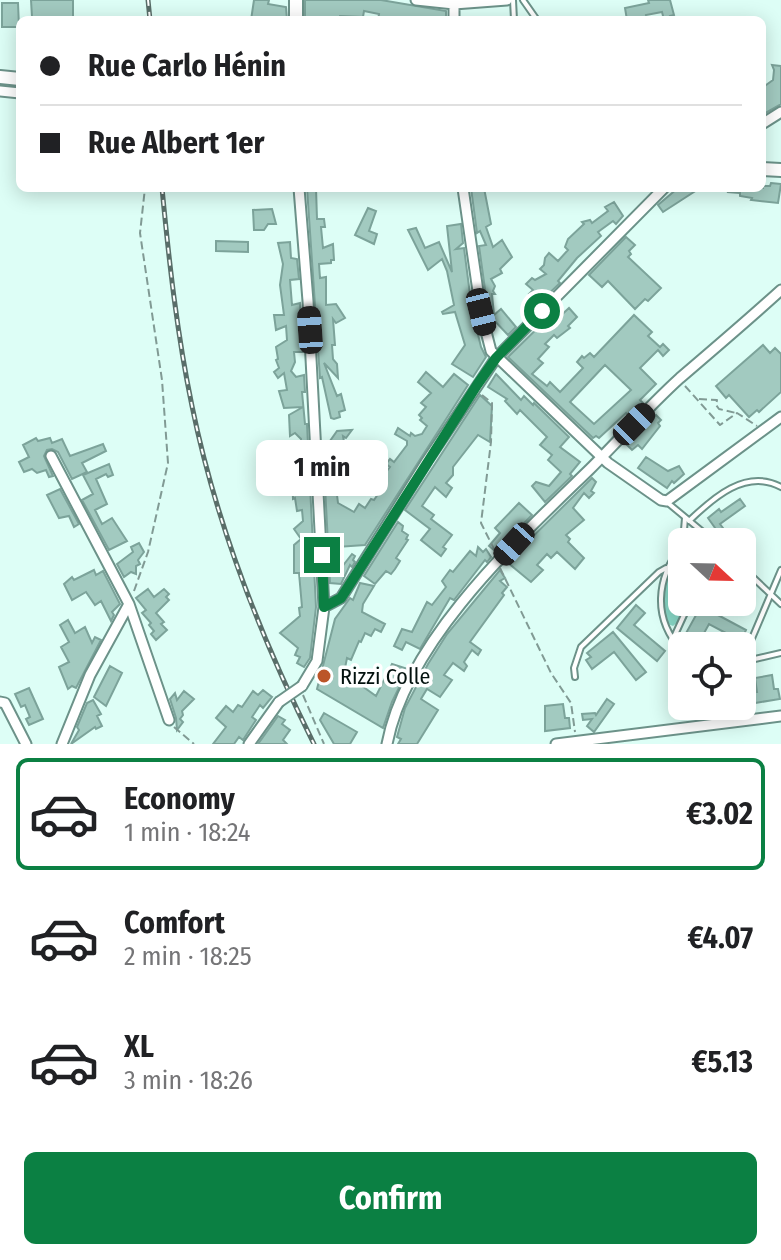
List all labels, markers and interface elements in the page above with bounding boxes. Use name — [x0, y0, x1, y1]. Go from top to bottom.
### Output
text: Rue Carlo Hénin — [88, 48, 286, 84]
text: Rue Albert 1er — [88, 125, 265, 161]
car — [464, 286, 498, 338]
route start — [524, 293, 560, 329]
car — [296, 305, 324, 355]
car — [609, 399, 659, 449]
callout: 1 min — [256, 439, 388, 495]
text: 1 min — [294, 452, 350, 483]
car — [489, 518, 539, 570]
north arrow — [668, 528, 756, 616]
map controls — [668, 528, 756, 720]
route end — [304, 537, 340, 573]
button: locate — [668, 632, 756, 720]
place label: Rizzi Colle — [340, 663, 430, 690]
marker: Rizzi Colle — [315, 667, 333, 685]
icon: car — [28, 778, 100, 850]
text: Economy — [124, 781, 235, 817]
text: €3.02 — [686, 796, 753, 832]
text: 1 min · 18:24 — [124, 817, 250, 848]
icon: car — [28, 902, 100, 974]
text: Comfort — [124, 905, 225, 941]
text: €4.07 — [687, 920, 753, 956]
text: 2 min · 18:25 — [124, 941, 252, 972]
icon: car — [28, 1026, 100, 1098]
text: XL — [124, 1029, 154, 1065]
text: €5.13 — [691, 1044, 753, 1080]
text: 3 min · 18:26 — [124, 1065, 253, 1096]
button: Confirm — [24, 1152, 757, 1244]

